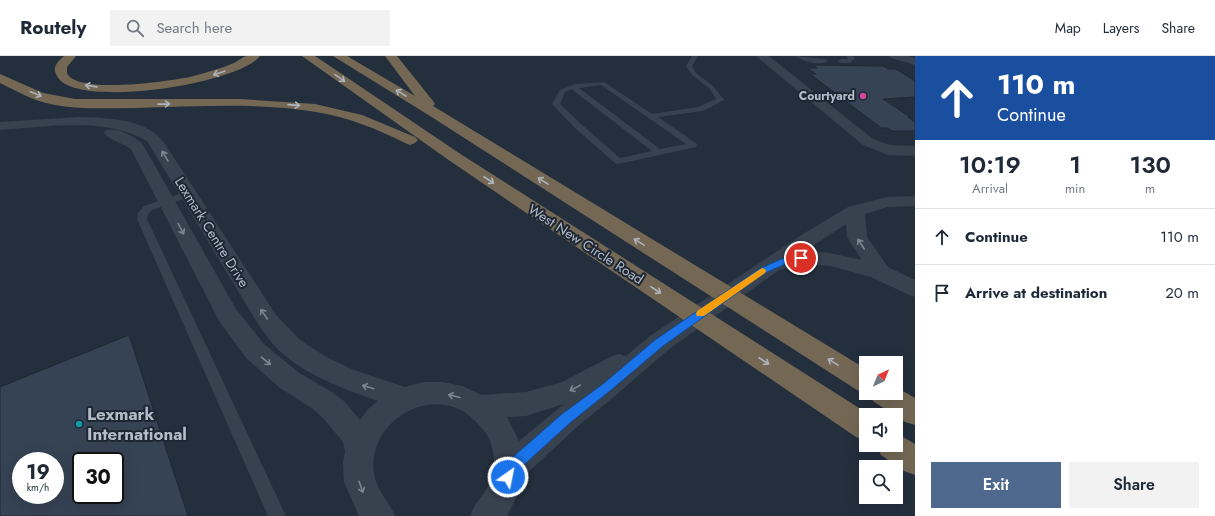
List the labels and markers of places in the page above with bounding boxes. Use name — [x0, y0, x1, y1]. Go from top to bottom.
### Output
place label: Courtyard — [799, 87, 855, 105]
marker: Courtyard — [858, 91, 868, 101]
pin — [784, 241, 818, 275]
place label: Lexmark International — [87, 402, 187, 446]
marker: Lexmark International — [74, 419, 84, 429]

